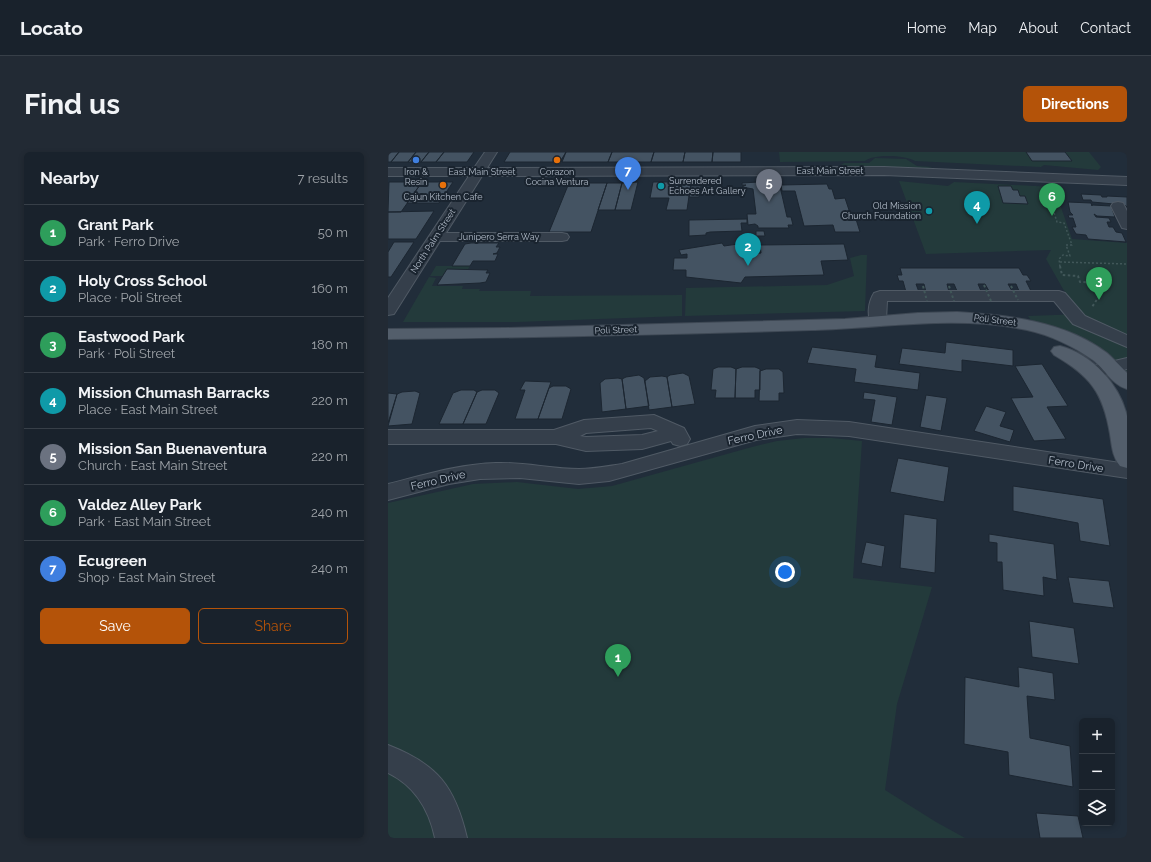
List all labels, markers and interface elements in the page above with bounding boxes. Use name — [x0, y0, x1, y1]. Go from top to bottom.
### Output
text: Locato — [20, 17, 83, 39]
text: Home — [907, 20, 946, 36]
text: Map — [968, 20, 997, 36]
text: About — [1019, 20, 1058, 36]
text: Contact — [1080, 20, 1131, 36]
button: Directions — [1023, 86, 1127, 122]
text: Find us — [24, 88, 120, 121]
marker: Iron & Resin — [411, 155, 421, 165]
marker: Corazon Cocina Ventura — [552, 155, 562, 165]
pin: 7 — [615, 157, 641, 190]
street label: East Main Street — [796, 166, 864, 176]
place label: Iron & Resin — [404, 167, 428, 187]
street label: East Main Street — [448, 167, 516, 177]
place label: Corazon Cocina Ventura — [526, 167, 589, 187]
text: Nearby — [40, 168, 99, 188]
pin: 5 — [756, 169, 782, 202]
text: 7 results — [298, 171, 348, 186]
place label: Surrendered Echoes Art Gallery — [669, 176, 746, 196]
marker: Cajun Kitchen Cafe — [438, 180, 448, 190]
marker: Surrendered Echoes Art Gallery — [656, 181, 666, 191]
pin: 6 — [1039, 183, 1065, 216]
pin: 4 — [964, 191, 990, 224]
place label: Cajun Kitchen Cafe — [404, 192, 483, 202]
place label: Old Mission Church Foundation — [842, 201, 921, 221]
marker: Old Mission Church Foundation — [924, 206, 934, 216]
street label: North Palm Street — [409, 207, 457, 275]
text: Grant Park — [78, 216, 154, 234]
text: 1 — [50, 225, 56, 240]
text: 50 m — [318, 225, 348, 240]
street label: Junipero Serra Way — [459, 232, 540, 242]
pin: 2 — [735, 233, 761, 266]
text: Park · Ferro Drive — [78, 234, 180, 249]
pin: 3 — [1086, 267, 1112, 300]
text: Holy Cross School — [78, 272, 207, 290]
text: 2 — [49, 281, 57, 296]
text: 160 m — [311, 281, 348, 296]
text: Place · Poli Street — [78, 290, 182, 305]
street label: Poli Street — [973, 312, 1017, 328]
street label: Poli Street — [595, 324, 637, 336]
text: Eastwood Park — [78, 328, 185, 346]
text: 3 — [49, 337, 57, 352]
text: 180 m — [312, 337, 348, 352]
text: Park · Poli Street — [78, 346, 175, 361]
text: Mission Chumash Barracks — [78, 384, 270, 402]
text: 4 — [49, 393, 57, 408]
text: 220 m — [311, 393, 348, 408]
text: Place · East Main Street — [78, 402, 218, 417]
street label: Ferro Drive — [727, 423, 784, 448]
text: Mission San Buenaventura — [78, 440, 267, 458]
text: 5 — [49, 449, 57, 464]
text: 220 m — [311, 449, 348, 464]
street label: Ferro Drive — [1047, 454, 1105, 475]
text: Church · East Main Street — [78, 458, 227, 473]
street label: Ferro Drive — [410, 468, 467, 493]
text: Valdez Alley Park — [78, 496, 202, 514]
text: 6 — [49, 505, 57, 520]
text: 240 m — [311, 505, 348, 520]
text: Park · East Main Street — [78, 514, 211, 529]
text: Ecugreen — [78, 552, 147, 570]
text: 7 — [49, 561, 57, 576]
text: 240 m — [311, 561, 348, 576]
your location — [775, 562, 795, 582]
text: Shop · East Main Street — [78, 570, 215, 585]
button: Save — [40, 608, 190, 644]
button: Share — [198, 608, 348, 644]
pin: 1 — [605, 644, 631, 677]
map controls — [1079, 718, 1115, 826]
button: + — [1079, 718, 1115, 754]
button: − — [1079, 754, 1115, 790]
button: layers — [1079, 790, 1115, 826]

